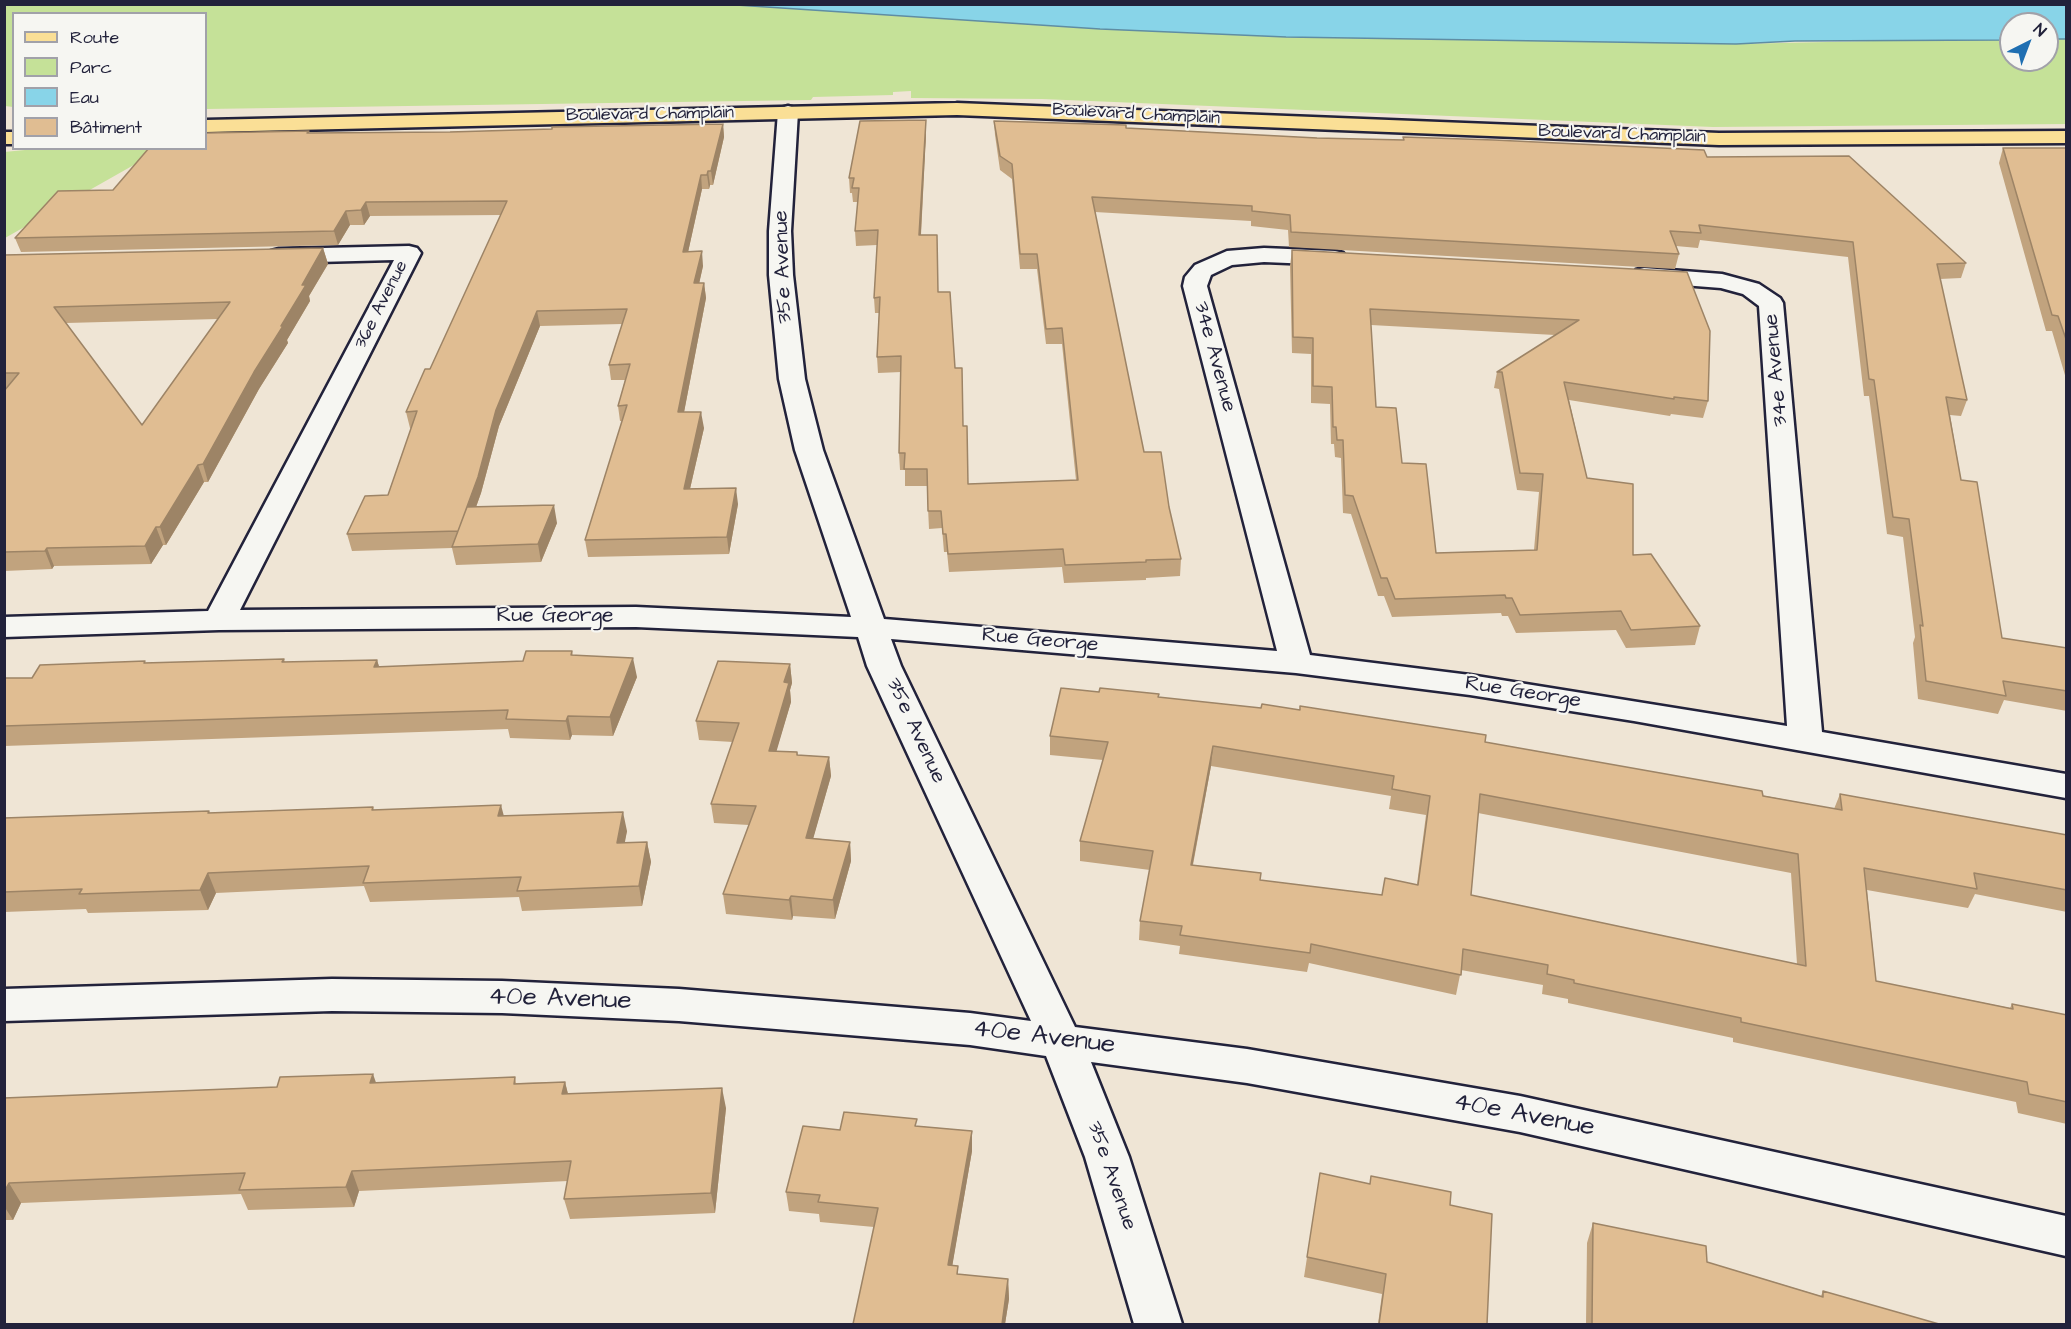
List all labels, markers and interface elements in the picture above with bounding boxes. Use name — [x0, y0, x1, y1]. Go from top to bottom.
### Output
legend — [12, 12, 207, 150]
north arrow — [1999, 12, 2059, 72]
text: N — [2029, 19, 2051, 42]
text: Route — [70, 25, 119, 50]
text: Parc — [70, 55, 112, 80]
text: Eau — [70, 85, 99, 110]
street label: Boulevard Champlain — [1052, 100, 1220, 130]
street label: Boulevard Champlain — [566, 103, 734, 127]
text: Bâtiment — [70, 115, 142, 140]
street label: Boulevard Champlain — [1538, 121, 1706, 149]
street label: 35e Avenue — [769, 210, 799, 324]
street label: 36e Avenue — [351, 257, 413, 353]
street label: 34e Avenue — [1187, 299, 1241, 415]
street label: 34e Avenue — [1760, 313, 1794, 427]
street label: Rue George — [497, 604, 613, 630]
street label: Rue George — [981, 623, 1099, 659]
street label: Rue George — [1463, 671, 1583, 715]
street label: 35e Avenue — [880, 674, 950, 788]
street label: 40e Avenue — [488, 982, 632, 1018]
street label: 40e Avenue — [971, 1014, 1117, 1062]
street label: 40e Avenue — [1451, 1087, 1597, 1145]
street label: 35e Avenue — [1081, 1118, 1141, 1234]

